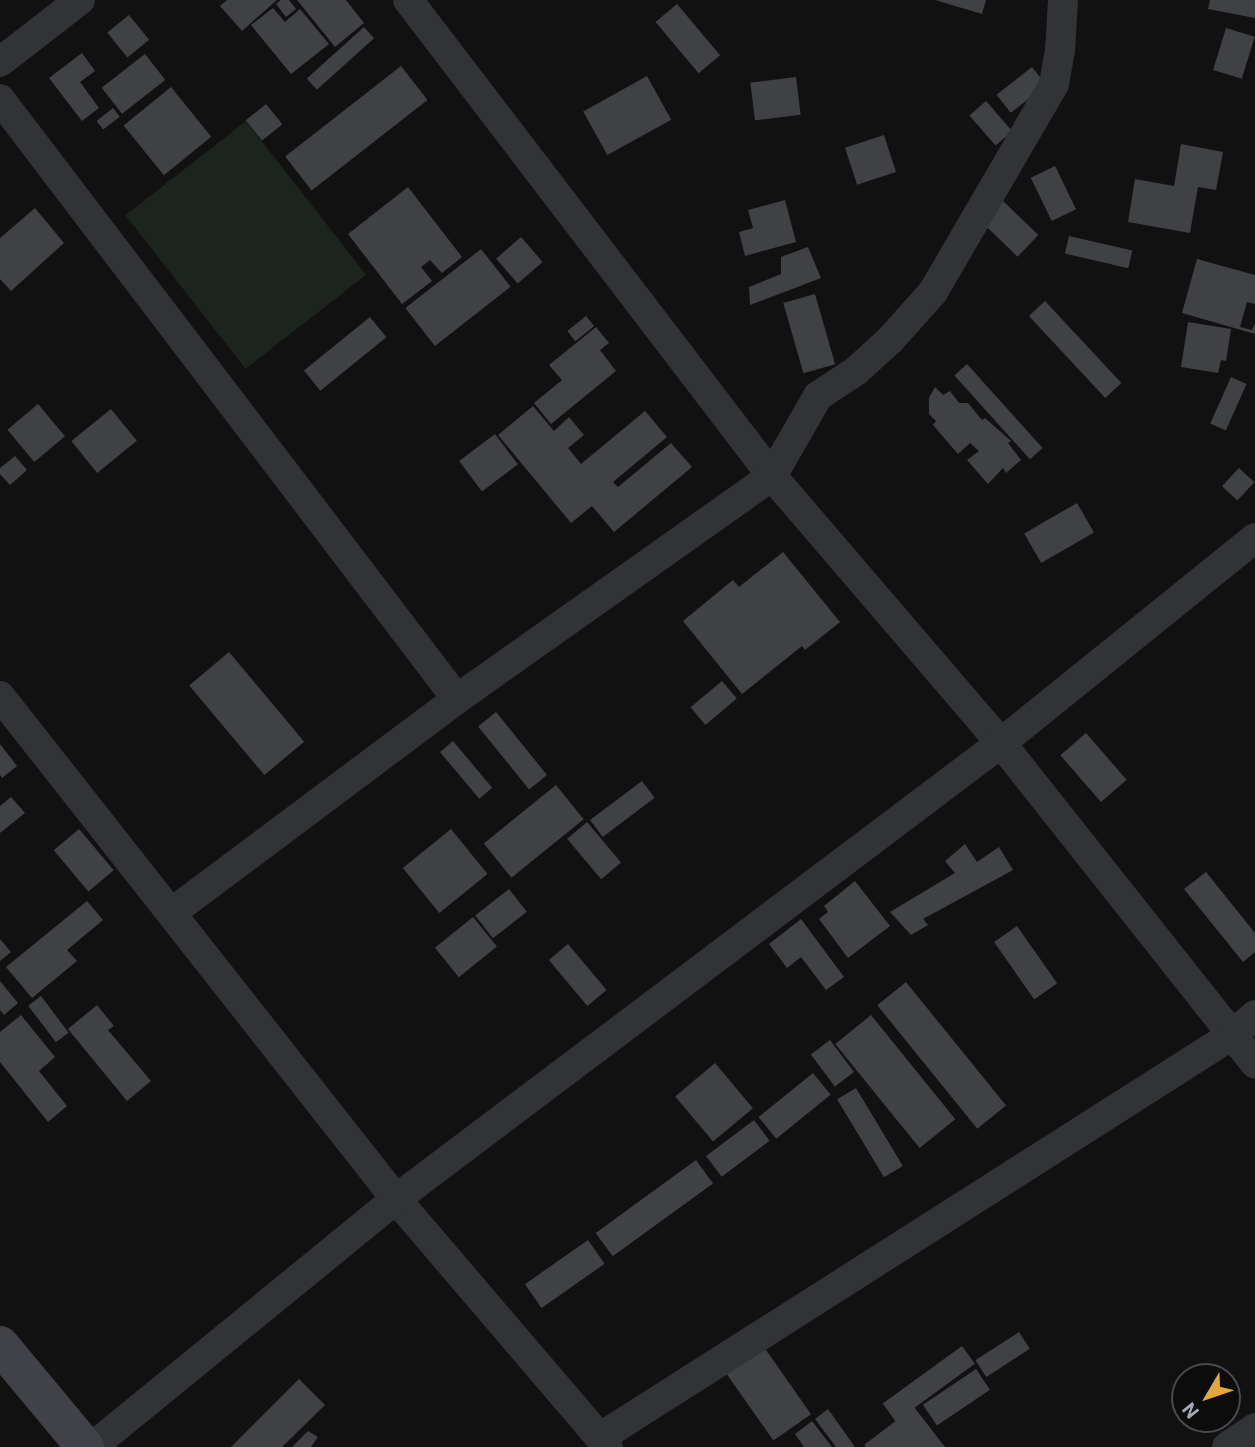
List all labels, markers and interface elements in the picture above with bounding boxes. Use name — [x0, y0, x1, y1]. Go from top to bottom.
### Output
north arrow — [1171, 1363, 1241, 1433]
text: N — [1178, 1398, 1204, 1423]

